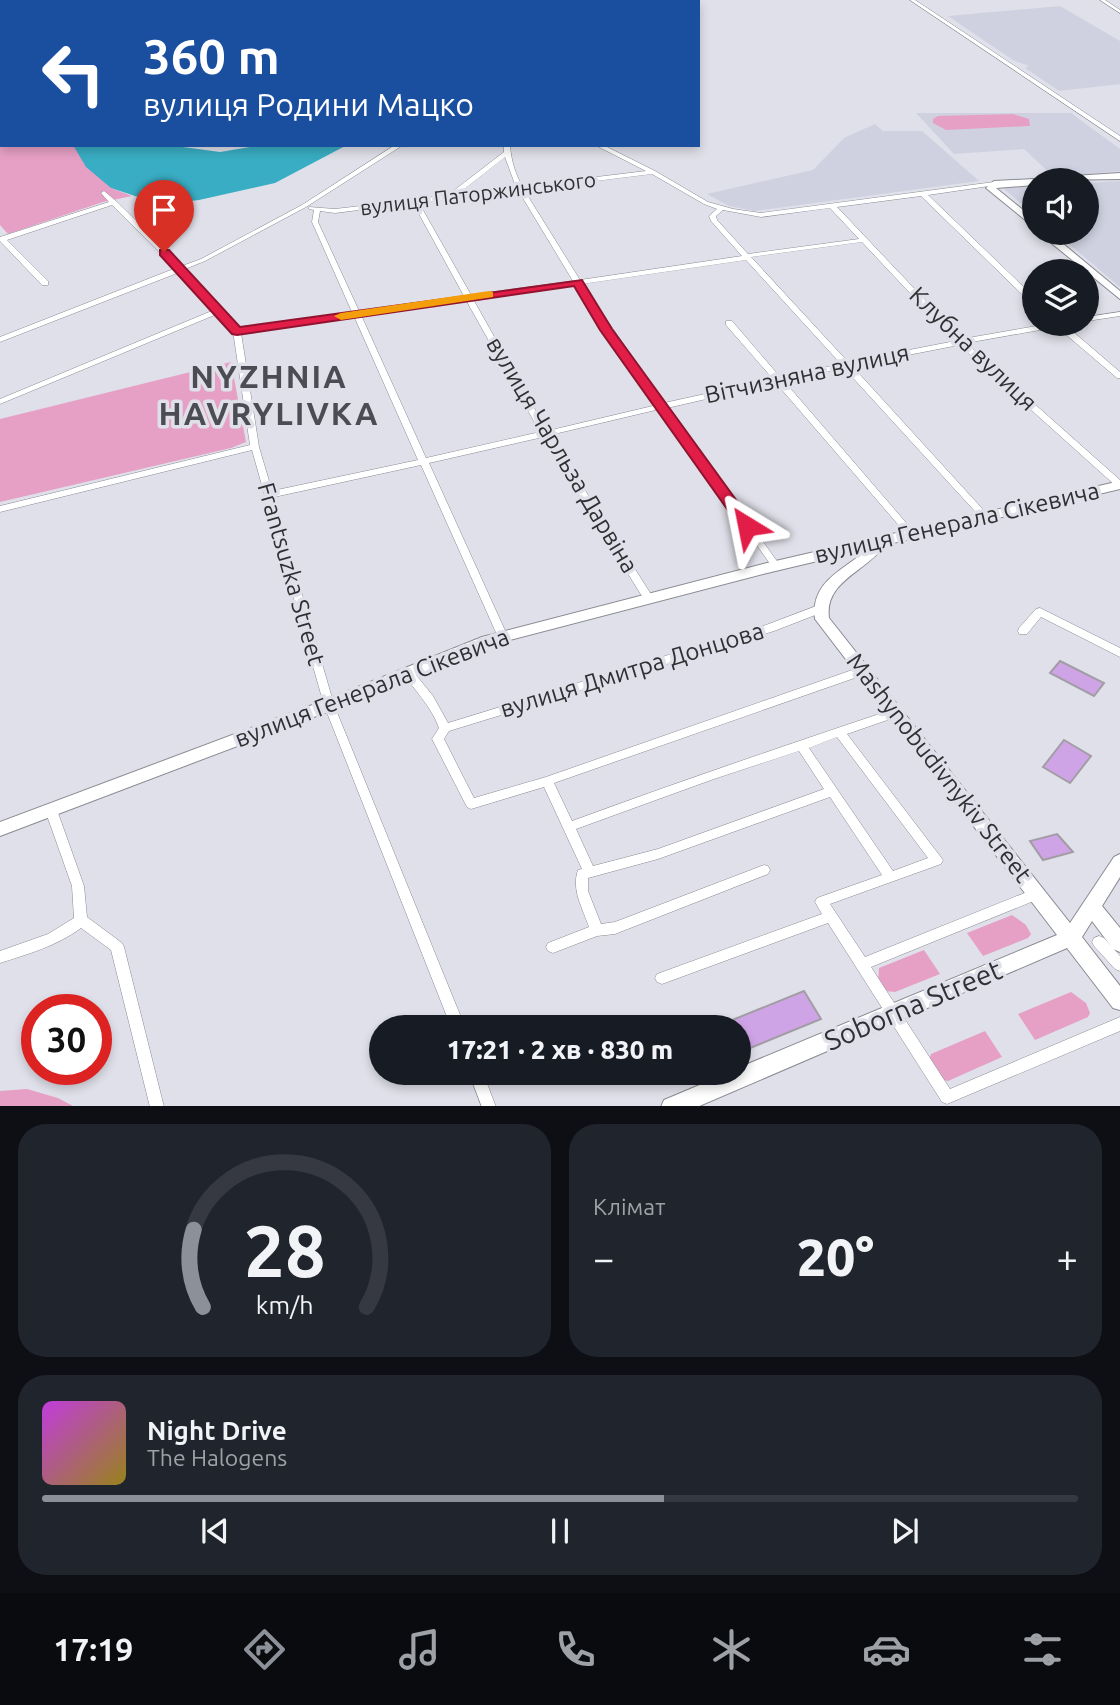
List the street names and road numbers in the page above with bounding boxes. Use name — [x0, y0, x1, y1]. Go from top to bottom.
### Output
street label: вулиця Паторжинського — [358, 167, 597, 219]
street label: Клубна вулиця — [904, 281, 1043, 416]
street label: вулиця Чарльза Дарвіна — [481, 332, 644, 578]
street label: Вітчизняна вулиця — [702, 339, 912, 408]
street label: вулиця Генерала Сікевича — [812, 477, 1102, 568]
street label: Frantsuzka Street — [252, 479, 331, 669]
street label: вулиця Дмитра Донцова — [497, 617, 767, 723]
street label: вулиця Генерала Сікевича — [231, 623, 513, 752]
street label: Mashynobudivnykiv Street — [842, 648, 1037, 888]
street label: Soborna Street — [820, 953, 1006, 1056]

